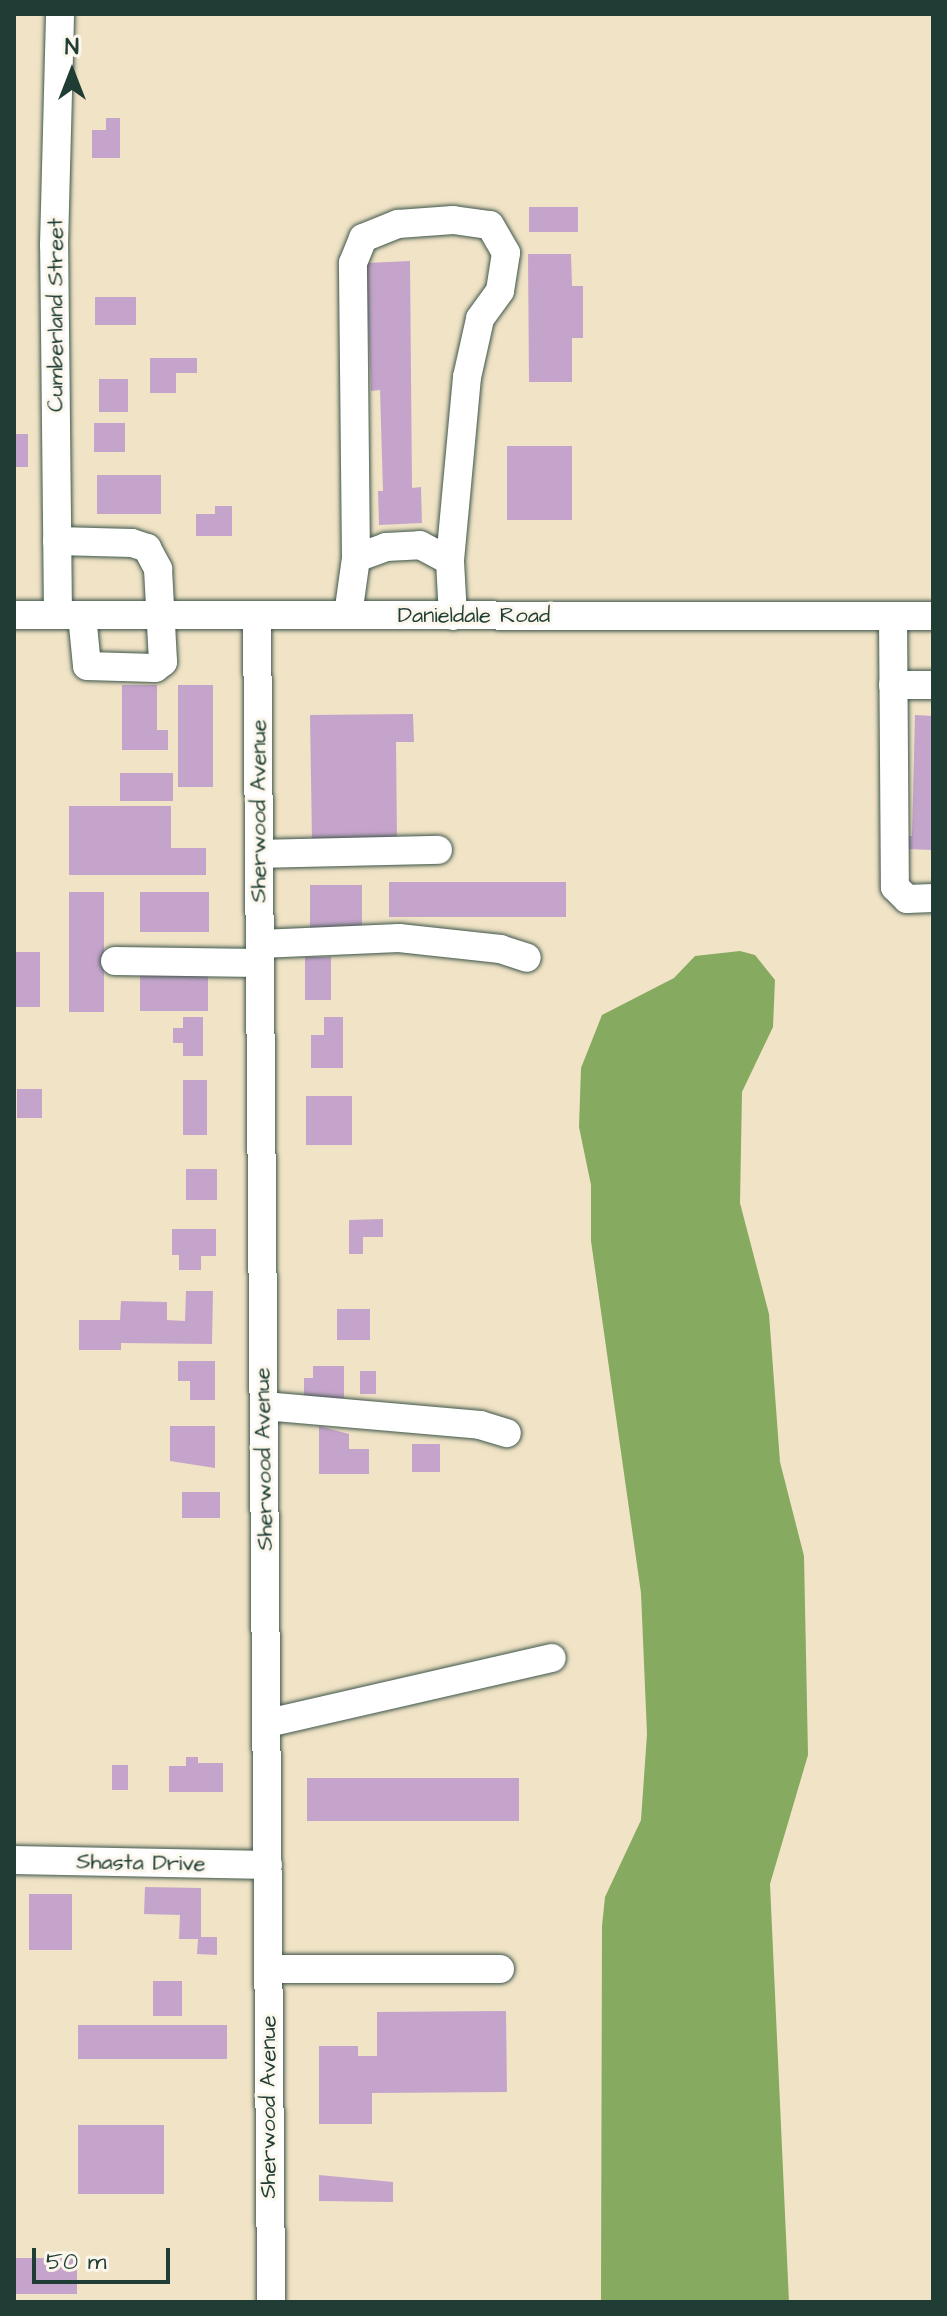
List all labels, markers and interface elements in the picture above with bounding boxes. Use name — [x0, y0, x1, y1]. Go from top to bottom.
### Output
north arrow — [32, 32, 112, 112]
text: N — [65, 32, 79, 63]
street label: Cumberland Street — [43, 218, 69, 412]
street label: Danieldale Road — [398, 603, 550, 629]
street label: Sherwood Avenue — [246, 719, 272, 903]
street label: Sherwood Avenue — [249, 1367, 279, 1551]
street label: Shasta Drive — [76, 1849, 206, 1877]
street label: Sherwood Avenue — [256, 2015, 282, 2199]
scale bar — [36, 2232, 174, 2282]
text: 50 m — [46, 2245, 106, 2279]

